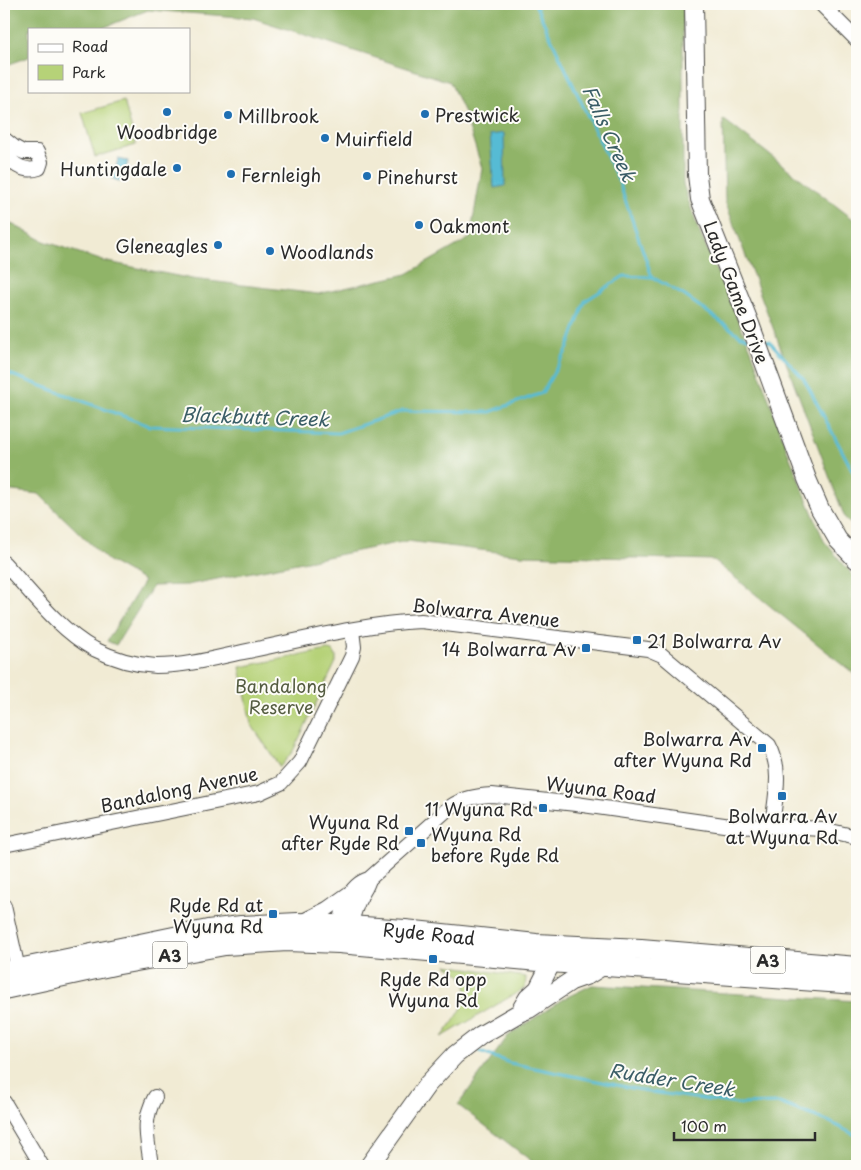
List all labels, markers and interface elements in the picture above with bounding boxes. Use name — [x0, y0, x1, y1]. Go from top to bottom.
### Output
legend — [28, 28, 190, 92]
text: Road — [72, 34, 108, 57]
text: Park — [72, 60, 106, 83]
water label: Falls Creek — [576, 80, 644, 187]
place label: Prestwick — [435, 101, 519, 128]
place label: Millbrook — [238, 102, 319, 129]
marker: Woodbridge — [161, 106, 173, 118]
marker: Prestwick — [419, 108, 431, 120]
marker: Millbrook — [222, 109, 234, 121]
place label: Woodbridge — [116, 118, 218, 145]
place label: Muirfield — [335, 125, 413, 152]
marker: Muirfield — [319, 132, 331, 144]
place label: Huntingdale — [60, 155, 167, 182]
place label: Fernleigh — [241, 161, 321, 188]
marker: Huntingdale — [171, 162, 183, 174]
place label: Pinehurst — [377, 163, 458, 190]
marker: Fernleigh — [225, 168, 237, 180]
marker: Pinehurst — [361, 170, 373, 182]
place label: Oakmont — [429, 212, 509, 239]
street label: Lady Game Drive — [697, 217, 777, 367]
marker: Oakmont — [413, 219, 425, 231]
place label: Gleneagles — [115, 232, 208, 259]
place label: Woodlands — [280, 238, 374, 265]
marker: Gleneagles — [212, 239, 224, 251]
marker: Woodlands — [264, 245, 276, 257]
water label: Blackbutt Creek — [180, 399, 331, 433]
street label: Bolwarra Avenue — [411, 591, 561, 633]
place label: 21 Bolwarra Av — [647, 627, 782, 654]
marker: 21 Bolwarra Av — [631, 634, 643, 646]
place label: 14 Bolwarra Av — [442, 635, 577, 662]
marker: 14 Bolwarra Av — [580, 642, 592, 654]
park label: Bandalong Reserve — [235, 672, 327, 720]
place label: Bolwarra Av after Wyuna Rd — [613, 725, 753, 773]
marker: Bolwarra Av after Wyuna Rd — [756, 742, 768, 754]
street label: Bandalong Avenue — [98, 759, 260, 819]
street label: Wyuna Road — [544, 769, 658, 809]
marker: Bolwarra Av at Wyuna Rd — [776, 790, 788, 802]
place label: 11 Wyuna Rd — [425, 795, 533, 822]
marker: 11 Wyuna Rd — [537, 802, 549, 814]
place label: Bolwarra Av at Wyuna Rd — [725, 802, 839, 850]
place label: Wyuna Rd after Ryde Rd — [281, 808, 399, 856]
place label: Wyuna Rd before Ryde Rd — [431, 820, 559, 868]
marker: Wyuna Rd after Ryde Rd — [403, 825, 415, 837]
marker: Wyuna Rd before Ryde Rd — [415, 837, 427, 849]
place label: Ryde Rd at Wyuna Rd — [169, 891, 263, 939]
marker: Ryde Rd at Wyuna Rd — [267, 908, 279, 920]
street label: Ryde Road — [382, 915, 477, 951]
road number: A3 — [152, 942, 188, 968]
road number: A3 — [750, 946, 786, 974]
marker: Ryde Rd opp Wyuna Rd — [427, 953, 439, 965]
place label: Ryde Rd opp Wyuna Rd — [379, 965, 487, 1013]
water label: Rudder Creek — [607, 1055, 738, 1103]
scale bar — [674, 1110, 815, 1142]
text: 100 m — [681, 1114, 727, 1137]

